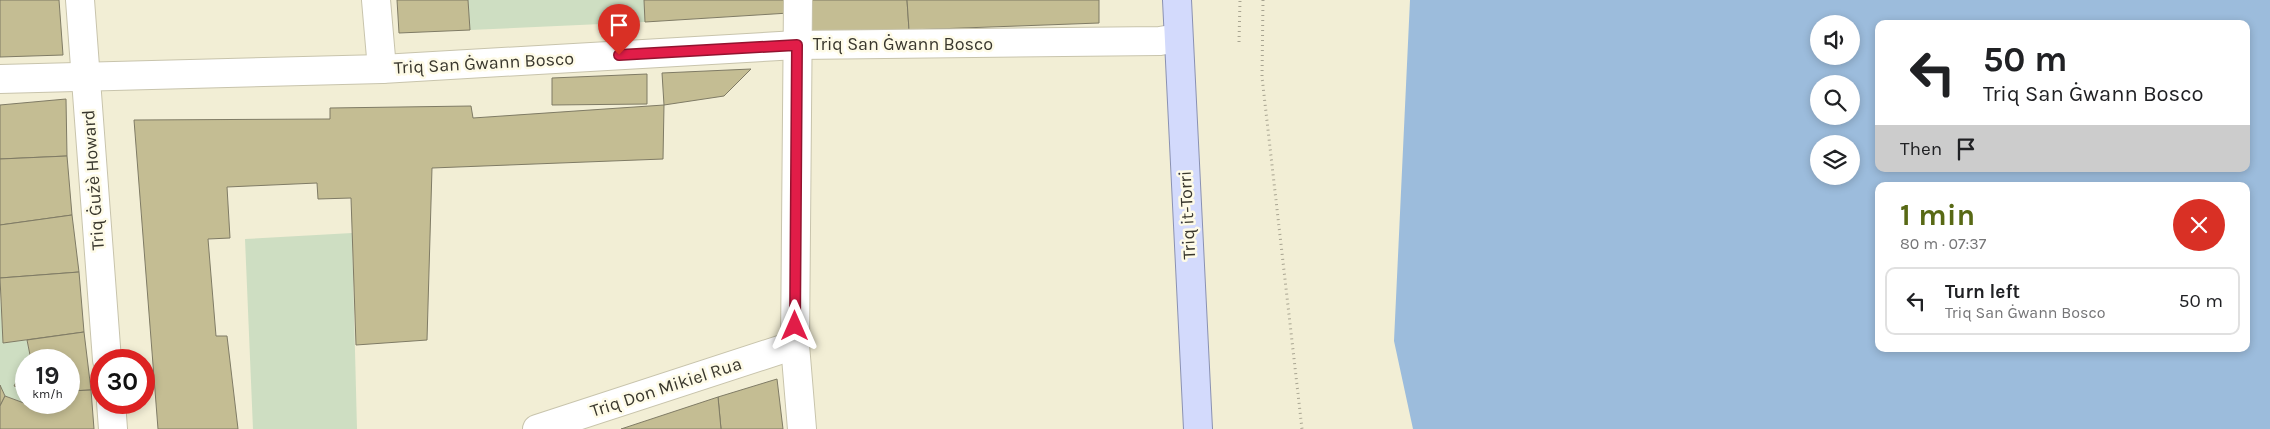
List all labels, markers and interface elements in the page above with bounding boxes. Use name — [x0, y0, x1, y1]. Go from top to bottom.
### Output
pin — [598, 4, 640, 55]
icon: arrive — [605, 11, 633, 39]
map controls — [1810, 15, 1860, 185]
button: sound — [1810, 15, 1860, 65]
street label: Triq San Ġwann Bosco — [813, 33, 993, 55]
text: 50 m — [1983, 39, 2068, 80]
icon: left — [1900, 40, 1965, 105]
street label: Triq San Ġwann Bosco — [393, 47, 575, 79]
button: search — [1810, 75, 1860, 125]
text: Triq San Ġwann Bosco — [1983, 81, 2204, 107]
street label: Triq Ġużè Howard — [77, 109, 109, 251]
button: layers — [1810, 135, 1860, 185]
icon: arrive — [1952, 135, 1980, 163]
text: Then — [1900, 138, 1942, 160]
street label: Triq it-Torri — [1174, 170, 1200, 260]
text: 1 min — [1900, 197, 1975, 233]
button: close — [2173, 199, 2225, 251]
text: 80 m · 07:37 — [1900, 234, 1986, 253]
text: Turn left — [1945, 281, 2020, 303]
icon: left — [1902, 287, 1930, 315]
text: 50 m — [2179, 290, 2223, 312]
position arrow — [768, 299, 820, 351]
text: Triq San Ġwann Bosco — [1945, 303, 2105, 322]
speed limit sign: 30 — [90, 349, 155, 414]
street label: Triq Don Mikiel Rua — [588, 352, 744, 422]
text: 19 — [35, 361, 60, 390]
text: km/h — [32, 387, 63, 401]

